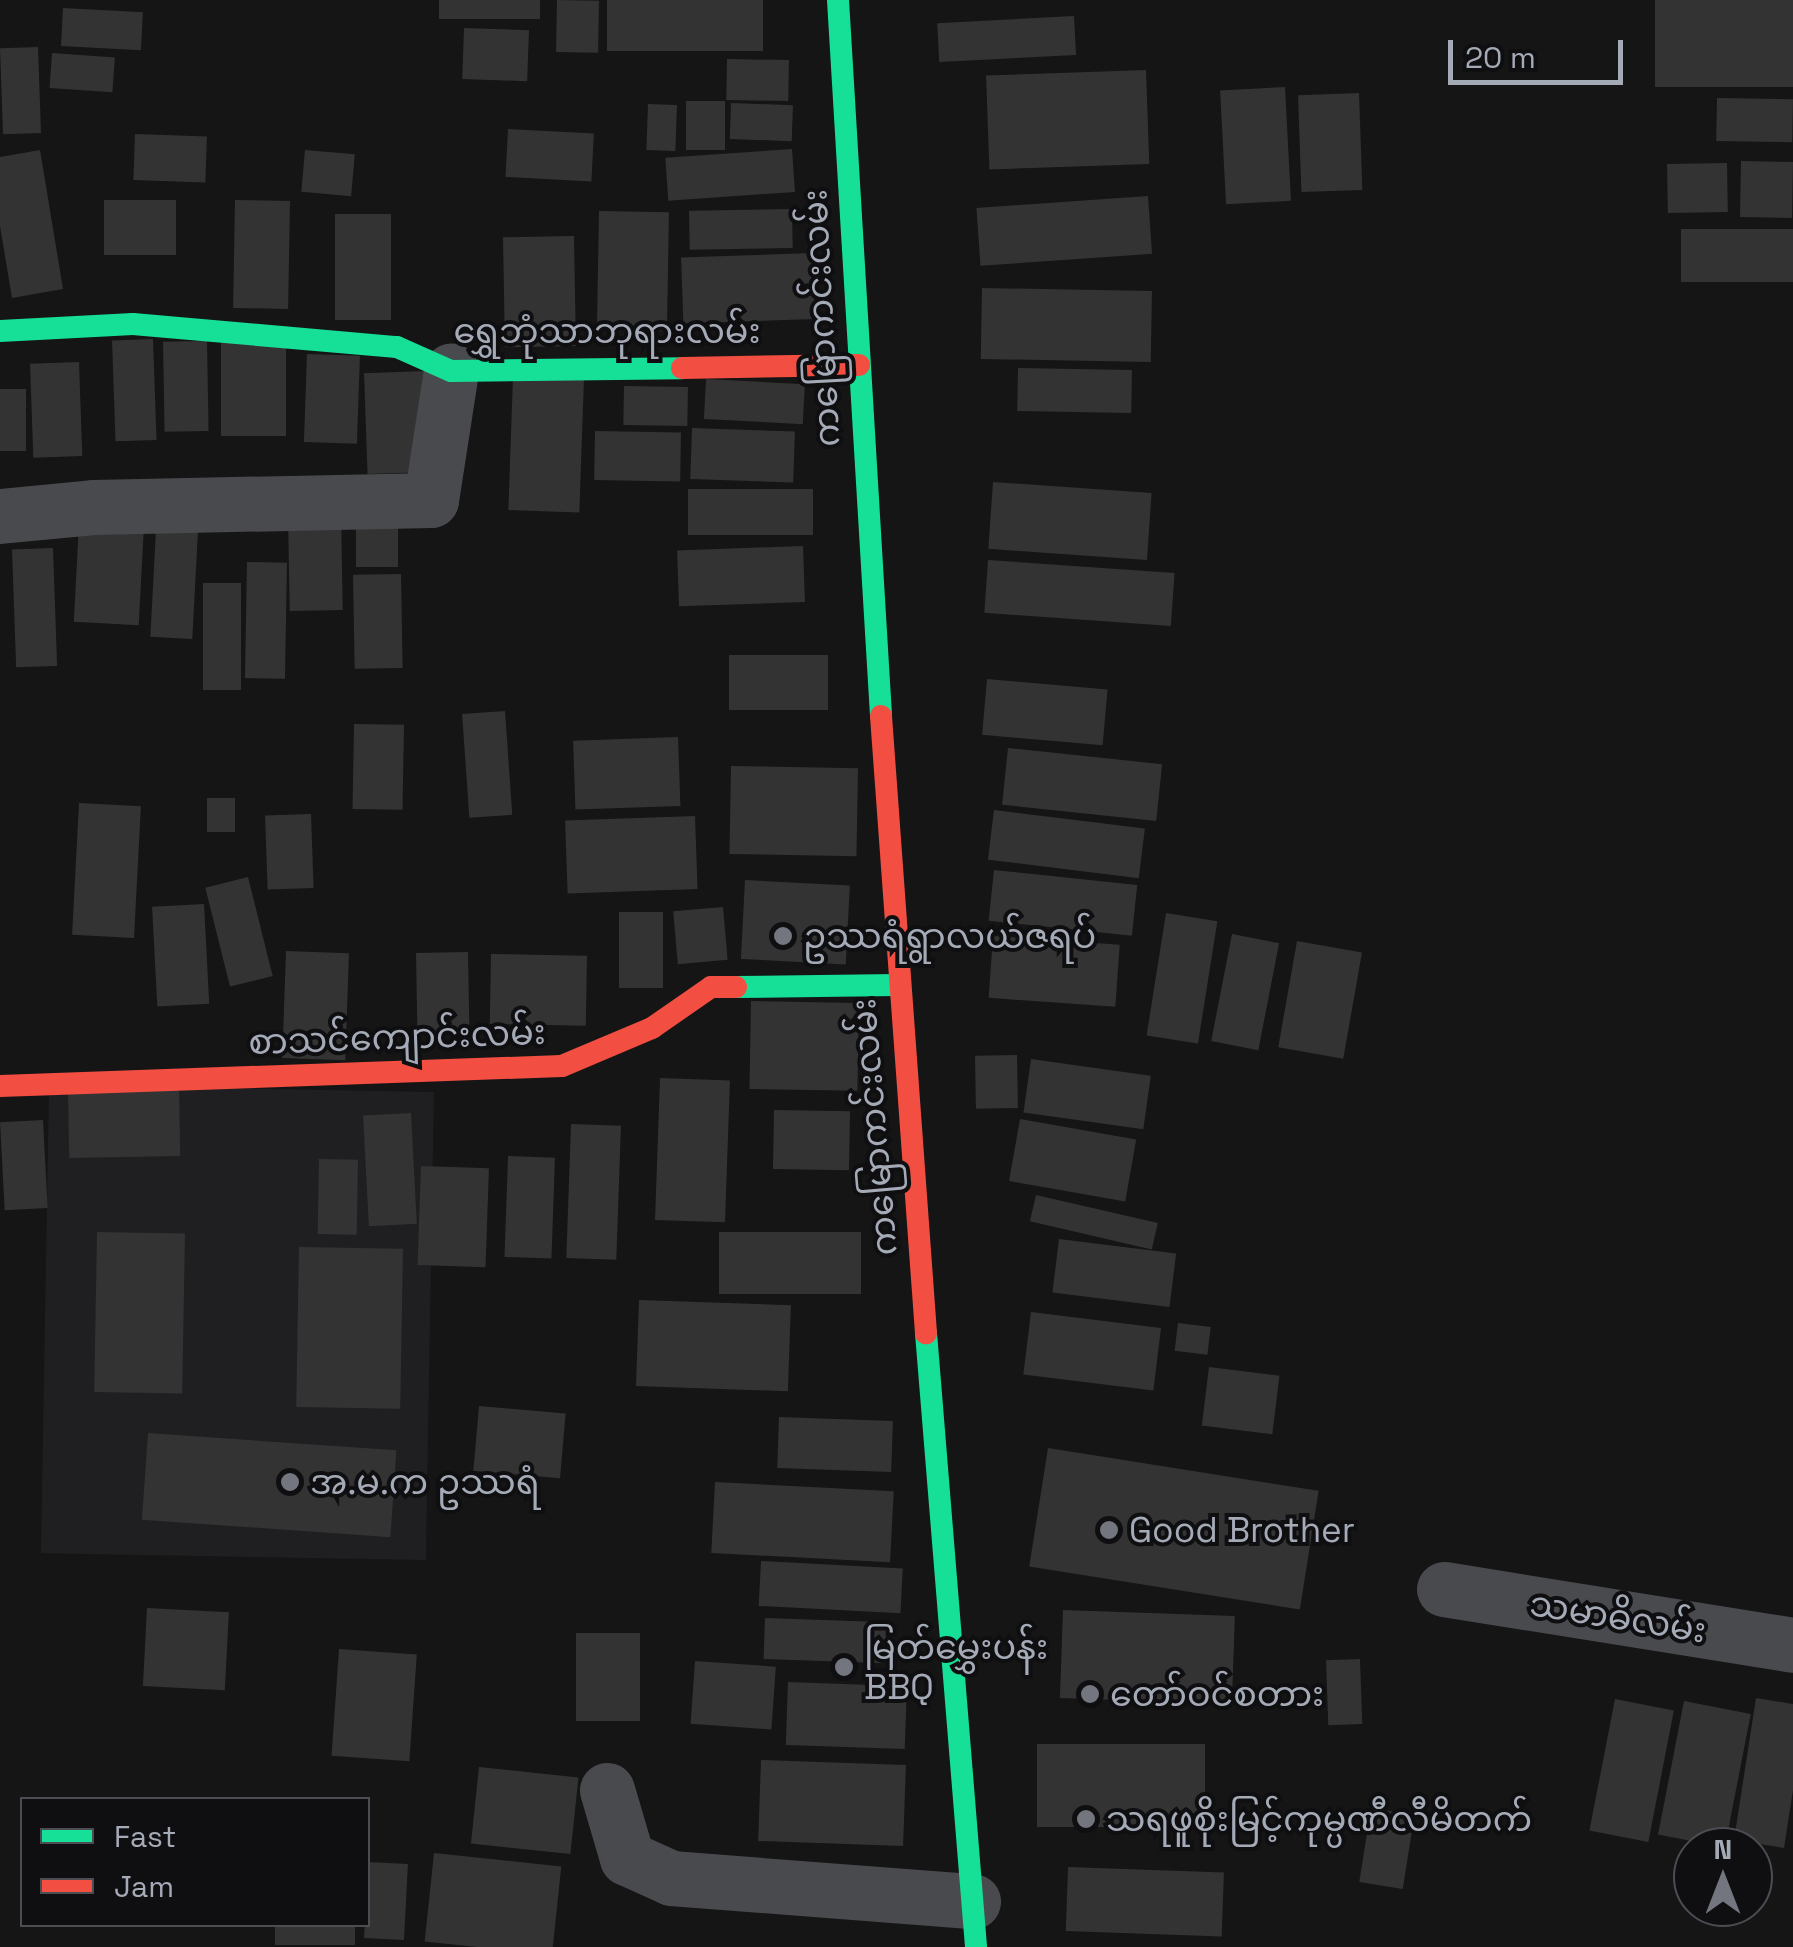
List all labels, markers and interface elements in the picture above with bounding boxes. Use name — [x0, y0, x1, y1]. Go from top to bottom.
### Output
scale bar — [1453, 20, 1628, 82]
text: 20 m — [1465, 38, 1536, 77]
street label: ကမြောကင်းလမ်း — [793, 188, 849, 448]
street label: ရွှေဘုံသာဘုရားလမ်း — [453, 310, 761, 352]
place label: ဥဿရံရွာလယ်ဇရပ် — [803, 915, 1096, 957]
marker: ဥဿရံရွာလယ်ဇရပ် — [772, 925, 794, 947]
street label: ကမြောကင်းလမ်း — [842, 997, 906, 1257]
street label: စာသင်ကျောင်းလမ်း — [248, 1011, 546, 1063]
place label: အ.မ.က ဥဿရံ — [310, 1461, 540, 1503]
marker: အ.မ.က ဥဿရံ — [279, 1471, 301, 1493]
place label: Good Brother — [1129, 1509, 1355, 1551]
marker: Good Brother — [1098, 1519, 1120, 1541]
street label: သမာဓိလမ်း — [1527, 1582, 1709, 1652]
place label: မြတ်မွှေးပန်း BBQ — [864, 1626, 1048, 1708]
marker: မြတ်မွှေးပန်း BBQ — [833, 1656, 855, 1678]
place label: တော်ဝင်စတား — [1110, 1673, 1324, 1715]
marker: တော်ဝင်စတား — [1079, 1683, 1101, 1705]
legend — [20, 1797, 370, 1927]
place label: သရဖူစိုးမြင့်ကုမ္ပဏီလီမိတက် — [1106, 1798, 1532, 1840]
marker: သရဖူစိုးမြင့်ကုမ္ပဏီလီမိတက် — [1075, 1808, 1097, 1830]
text: Fast — [114, 1817, 176, 1856]
north arrow — [1673, 1827, 1773, 1927]
text: N — [1714, 1831, 1732, 1867]
text: Jam — [114, 1867, 174, 1906]

